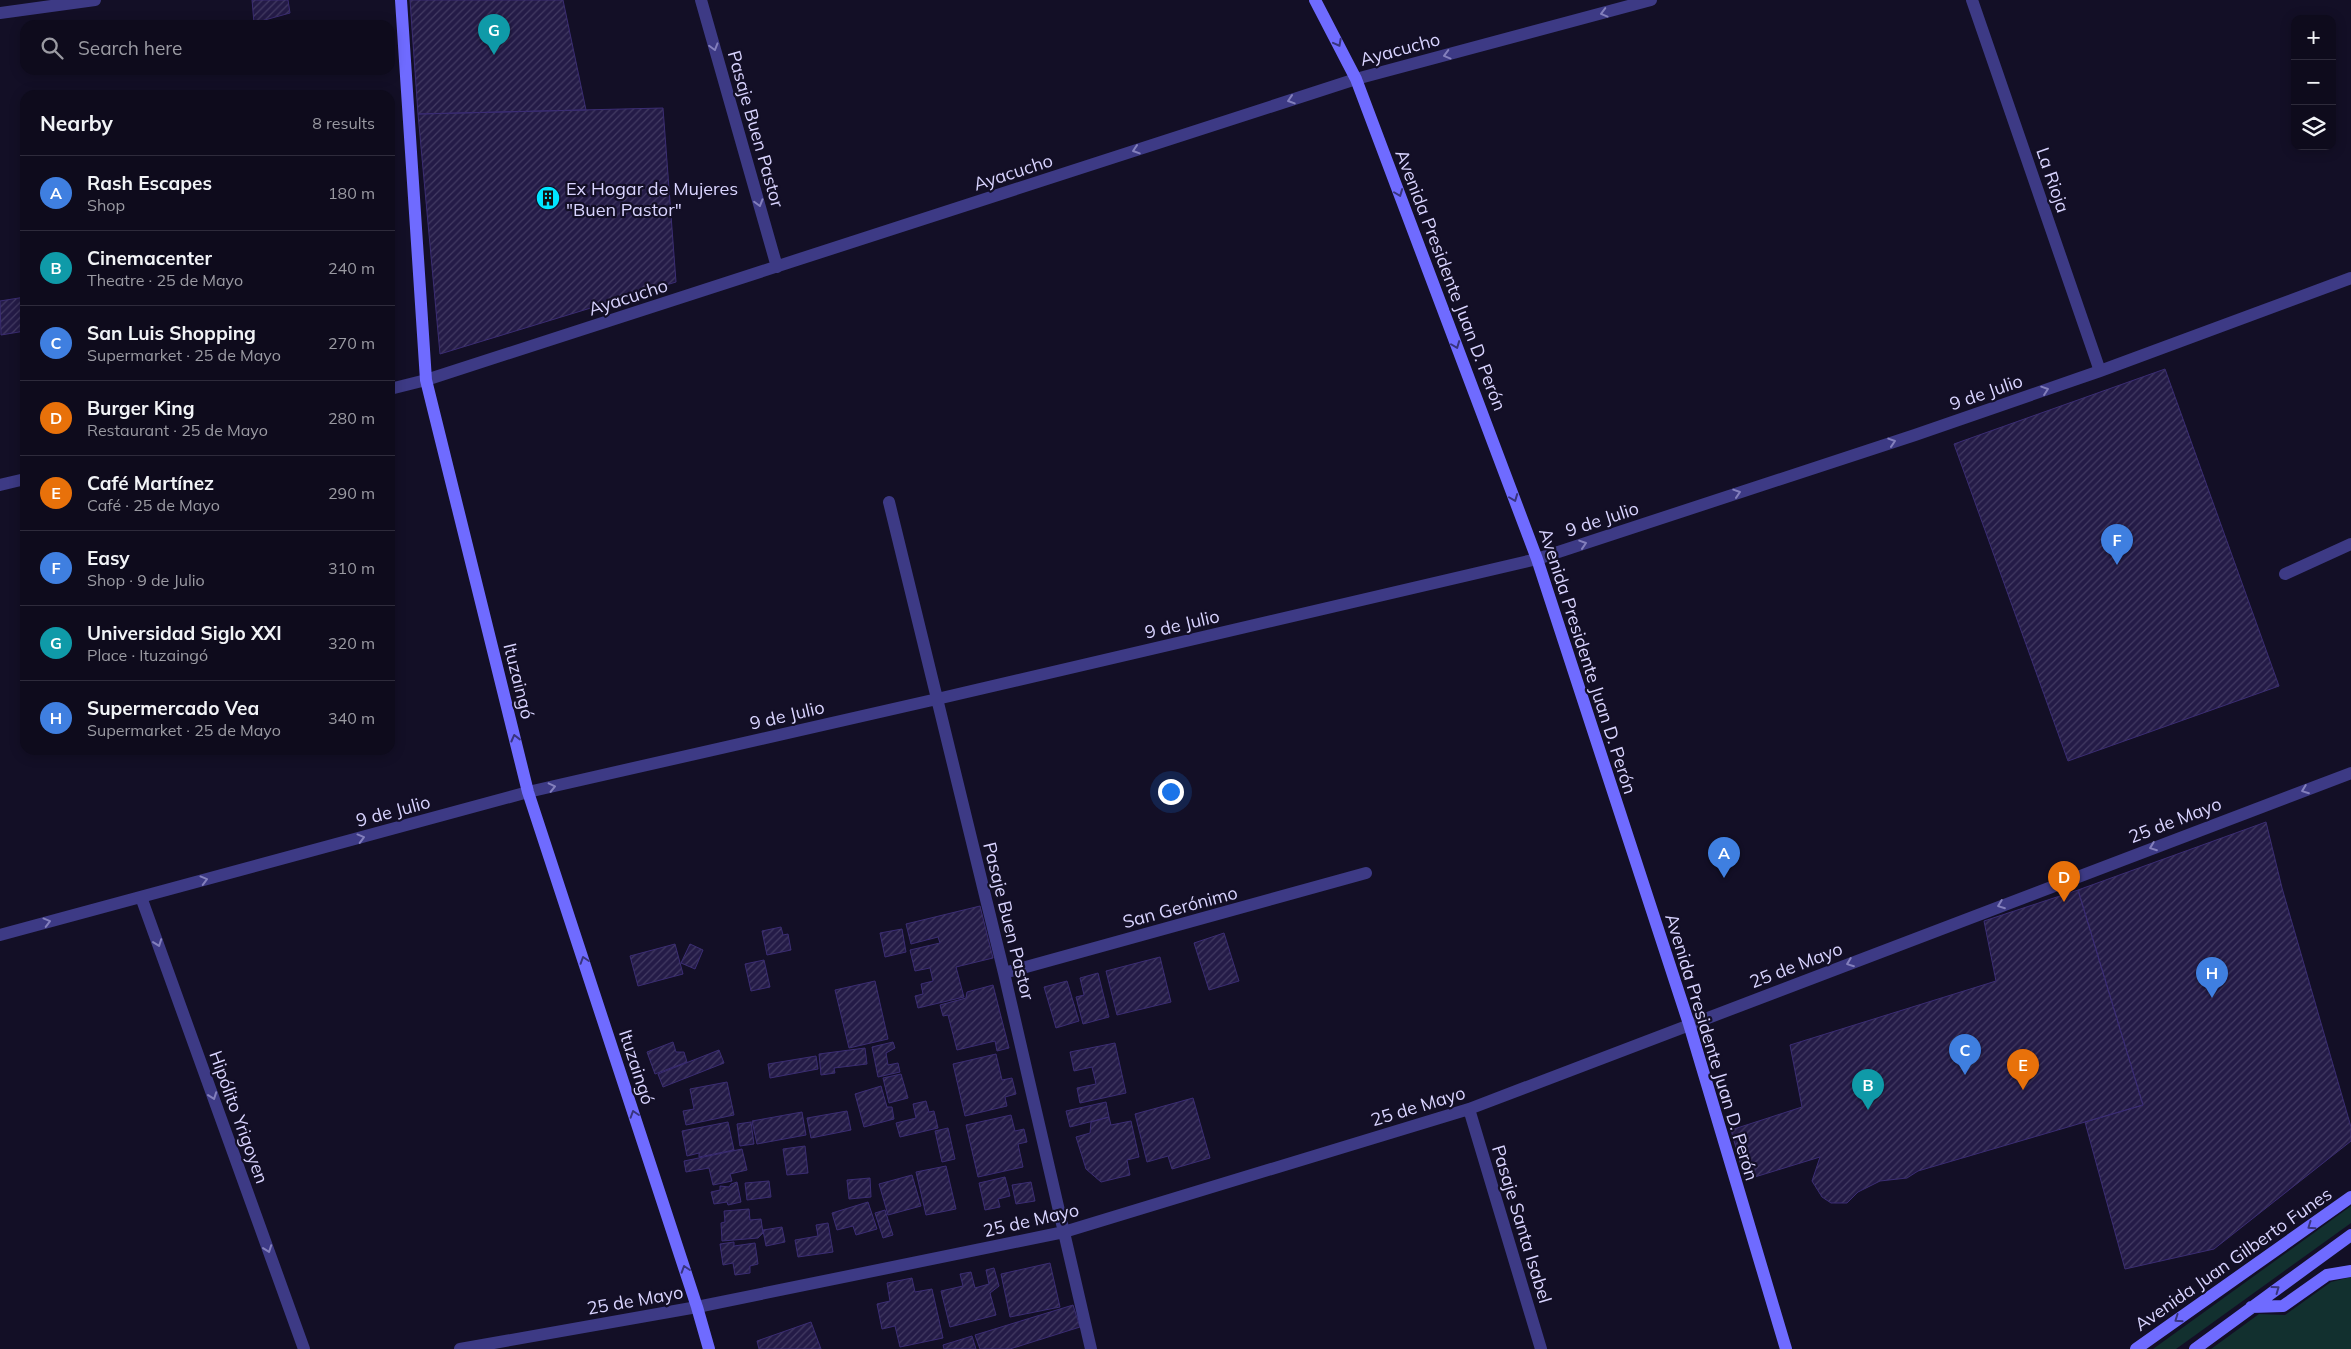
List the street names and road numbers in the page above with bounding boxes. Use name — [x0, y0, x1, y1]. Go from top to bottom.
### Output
street label: Ayacucho — [1357, 27, 1443, 71]
street label: Pasaje Buen Pastor — [723, 48, 790, 211]
street label: La Rioja — [2031, 144, 2075, 216]
street label: Avenida Presidente Juan D. Perón — [1390, 146, 1512, 414]
street label: Ayacucho — [970, 148, 1056, 196]
street label: Ayacucho — [585, 273, 671, 321]
street label: 9 de Julio — [1946, 369, 2026, 415]
street label: 9 de Julio — [1562, 496, 1642, 542]
street label: Avenida Presidente Juan D. Perón — [1534, 525, 1642, 797]
street label: 9 de Julio — [1142, 604, 1222, 644]
street label: Ituzaingó — [498, 641, 540, 721]
street label: 9 de Julio — [747, 695, 827, 735]
street label: 9 de Julio — [353, 790, 433, 832]
street label: 25 de Mayo — [2125, 792, 2225, 848]
street label: Pasaje Buen Pastor — [978, 840, 1040, 1003]
street label: San Gerónimo — [1120, 881, 1240, 933]
street label: Avenida Presidente Juan D. Perón — [1660, 911, 1764, 1183]
street label: 25 de Mayo — [1746, 937, 1846, 993]
street label: Ituzaingó — [614, 1027, 660, 1107]
street label: Hipólito Yrigoyen — [204, 1047, 274, 1187]
street label: 25 de Mayo — [1368, 1081, 1468, 1131]
street label: Pasaje Santa Isabel — [1487, 1142, 1557, 1306]
street label: Avenida Juan Gilberto Funes — [2130, 1182, 2336, 1336]
street label: 25 de Mayo — [981, 1198, 1081, 1242]
street label: 25 de Mayo — [585, 1280, 685, 1320]

